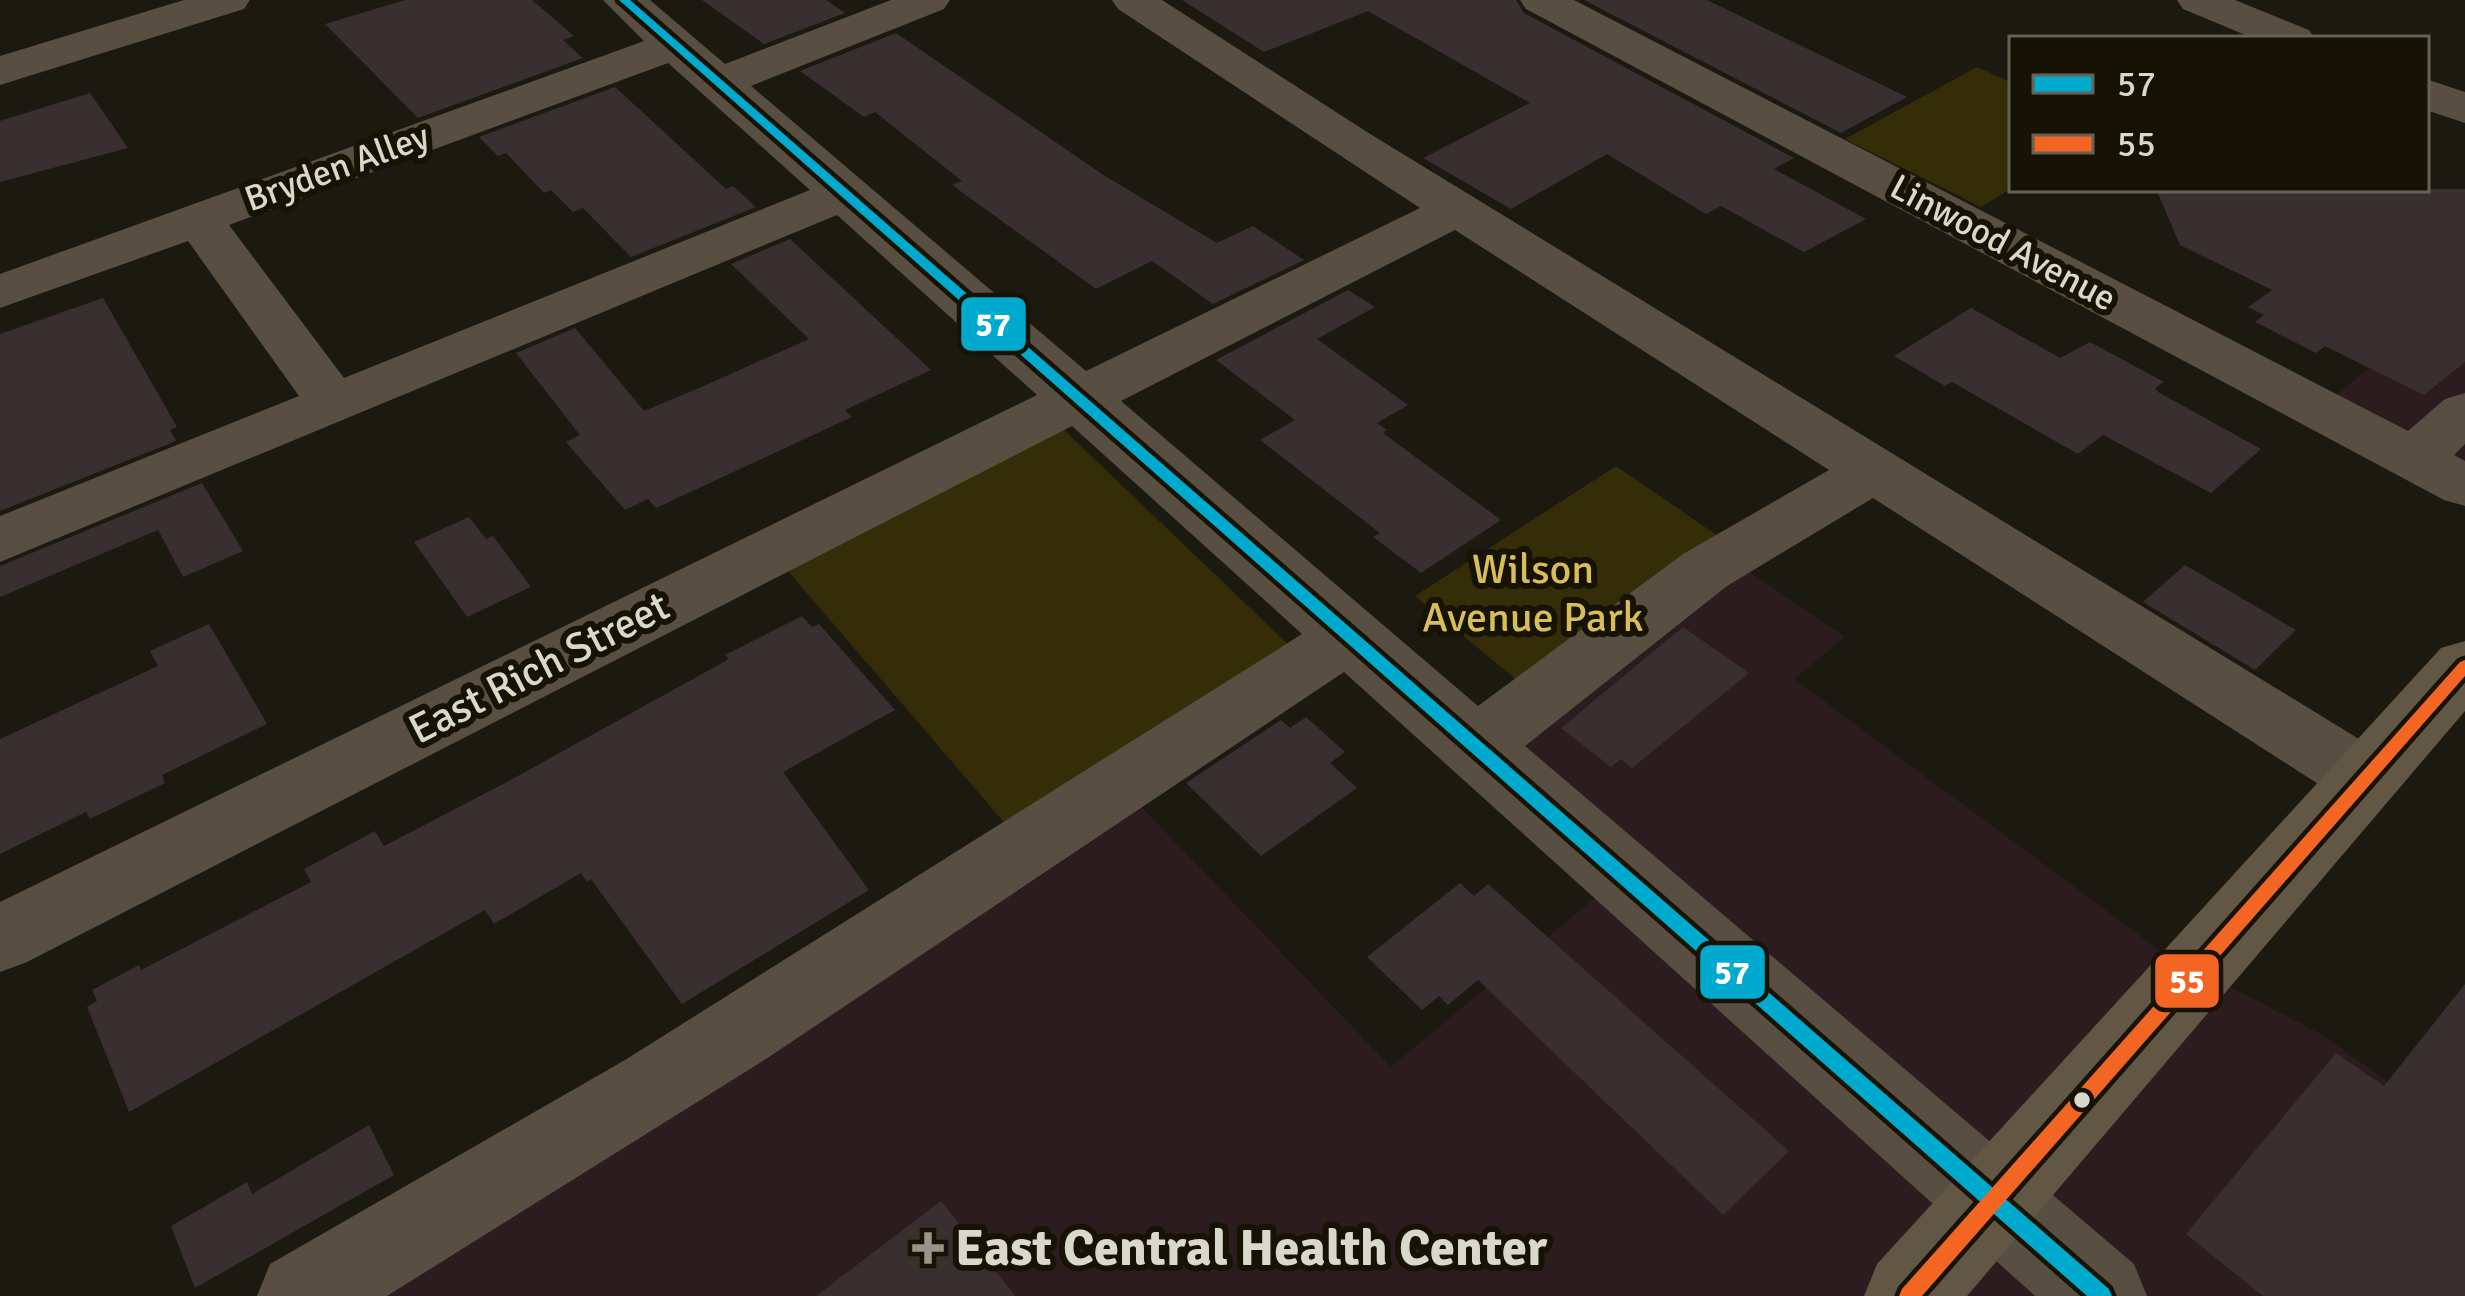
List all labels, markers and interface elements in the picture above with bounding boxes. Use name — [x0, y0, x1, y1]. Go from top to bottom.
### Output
legend — [2009, 36, 2429, 192]
text: 57 — [2117, 62, 2156, 107]
street label: Bryden Alley — [239, 114, 436, 222]
text: 55 — [2117, 122, 2156, 167]
street label: Linwood Avenue — [1882, 165, 2124, 321]
line badge: 57 — [959, 295, 1028, 353]
text: 57 — [975, 305, 1011, 346]
park label: Wilson Avenue Park — [1422, 544, 1644, 643]
street label: East Rich Street — [400, 581, 678, 755]
line badge: 57 — [1698, 943, 1767, 1001]
line badge: 55 — [2153, 952, 2221, 1010]
text: 57 — [1714, 953, 1750, 994]
text: 55 — [2169, 962, 2205, 1003]
unlabelled marker — [2071, 1089, 2093, 1111]
place label: East Central Health Center — [955, 1217, 1548, 1280]
marker: East Central Health Center — [912, 1232, 944, 1264]

